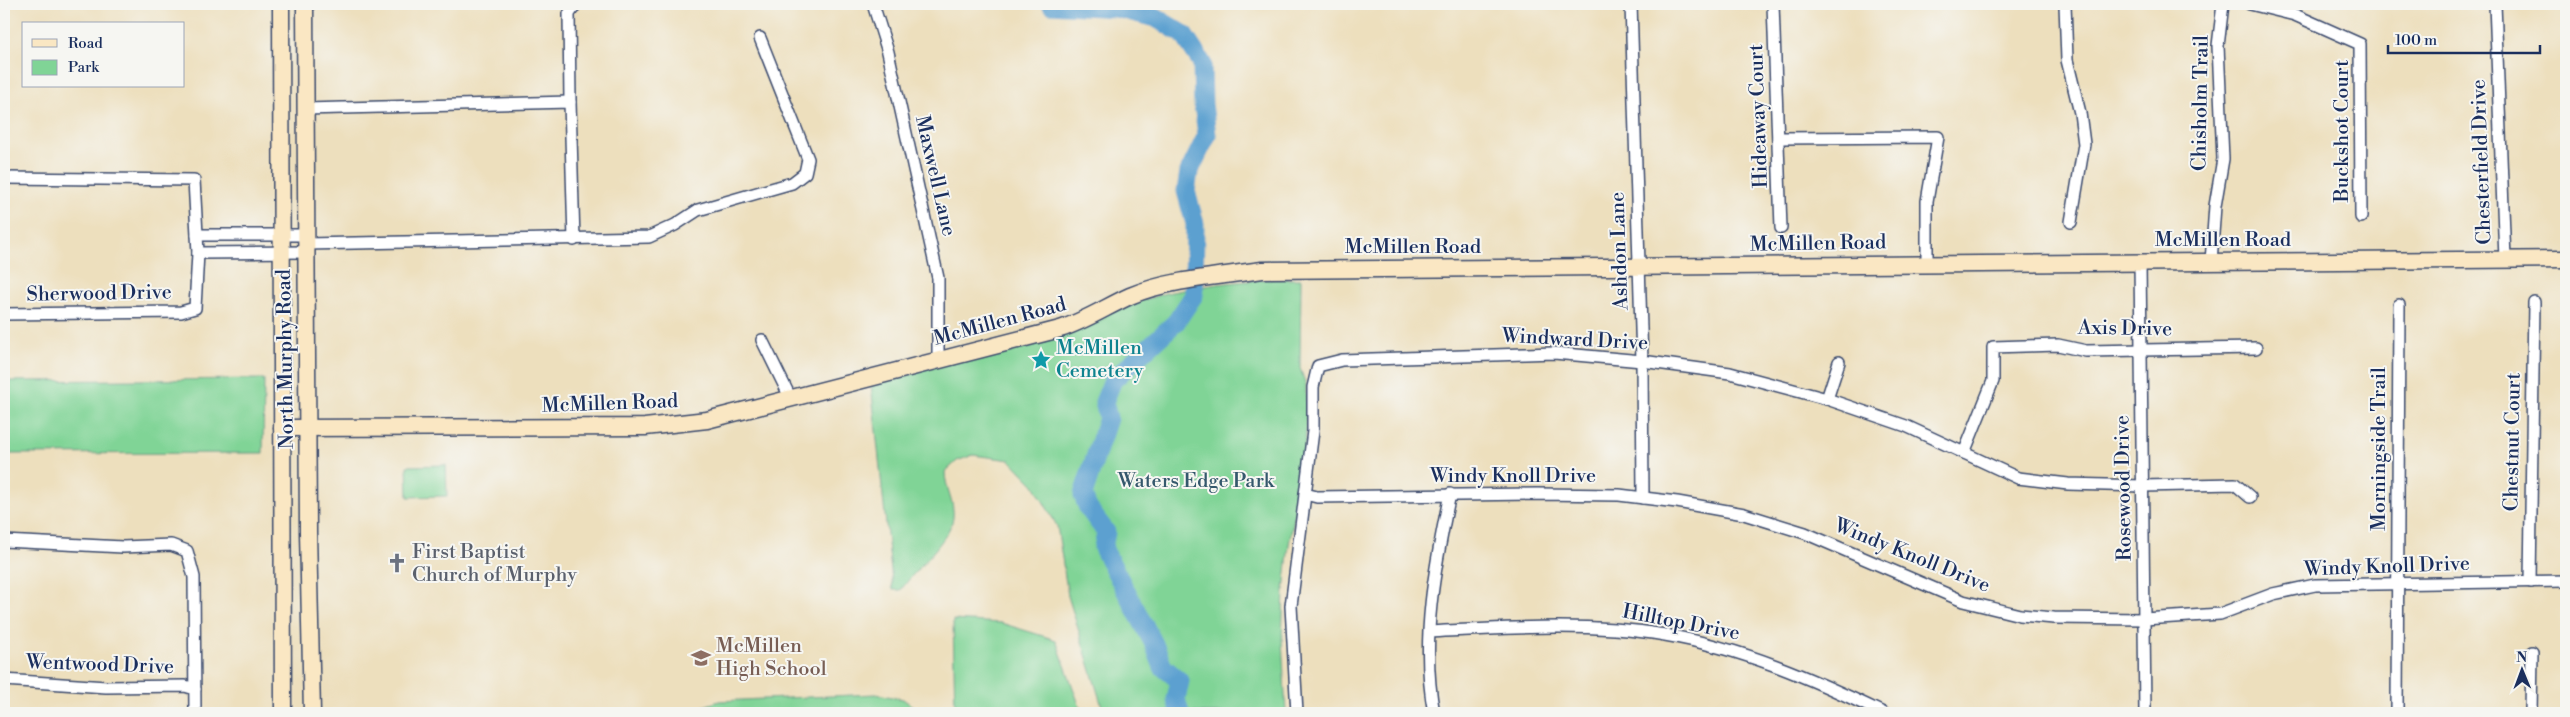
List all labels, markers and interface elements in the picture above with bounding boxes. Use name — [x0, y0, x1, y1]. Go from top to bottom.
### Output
legend — [22, 22, 185, 88]
scale bar — [2388, 22, 2540, 54]
text: 100 m — [2395, 31, 2437, 50]
text: Road — [68, 34, 103, 53]
street label: Chisholm Trail — [2187, 35, 2215, 171]
street label: Hideaway Court — [1744, 43, 1774, 189]
text: Park — [68, 58, 100, 77]
street label: Buckshot Court — [2330, 60, 2355, 203]
street label: Chesterfield Drive — [2467, 79, 2497, 245]
street label: Maxwell Lane — [909, 113, 961, 239]
street label: Ashdon Lane — [1605, 191, 1635, 312]
street label: McMillen Road — [2155, 228, 2292, 253]
street label: McMillen Road — [1750, 230, 1887, 258]
street label: McMillen Road — [1345, 235, 1482, 260]
street label: North Murphy Road — [272, 268, 300, 449]
street label: Sherwood Drive — [26, 280, 172, 308]
street label: McMillen Road — [931, 292, 1070, 352]
street label: Axis Drive — [2077, 316, 2172, 342]
street label: Windward Drive — [1500, 324, 1649, 356]
place label: McMillen Cemetery — [1056, 336, 1144, 384]
place icon: McMillen Cemetery — [1030, 349, 1052, 371]
street label: Morningside Trail — [2367, 367, 2392, 531]
street label: Chestnut Court — [2499, 372, 2527, 512]
street label: McMillen Road — [541, 389, 679, 419]
street label: Rosewood Drive — [2110, 415, 2138, 561]
street label: Windy Knoll Drive — [1429, 464, 1596, 489]
park label: Waters Edge Park — [1117, 469, 1276, 494]
street label: Windy Knoll Drive — [1829, 513, 1994, 599]
place label: First Baptist Church of Murphy — [412, 540, 577, 588]
church icon: First Baptist Church of Murphy — [386, 552, 408, 574]
street label: Windy Knoll Drive — [2303, 552, 2470, 582]
street label: Hilltop Drive — [1620, 599, 1742, 647]
place label: McMillen High School — [716, 634, 827, 682]
north arrow — [2498, 644, 2548, 694]
school or university icon: McMillen High School — [690, 647, 712, 669]
text: N — [2516, 649, 2527, 667]
street label: Wentwood Drive — [24, 650, 175, 680]

